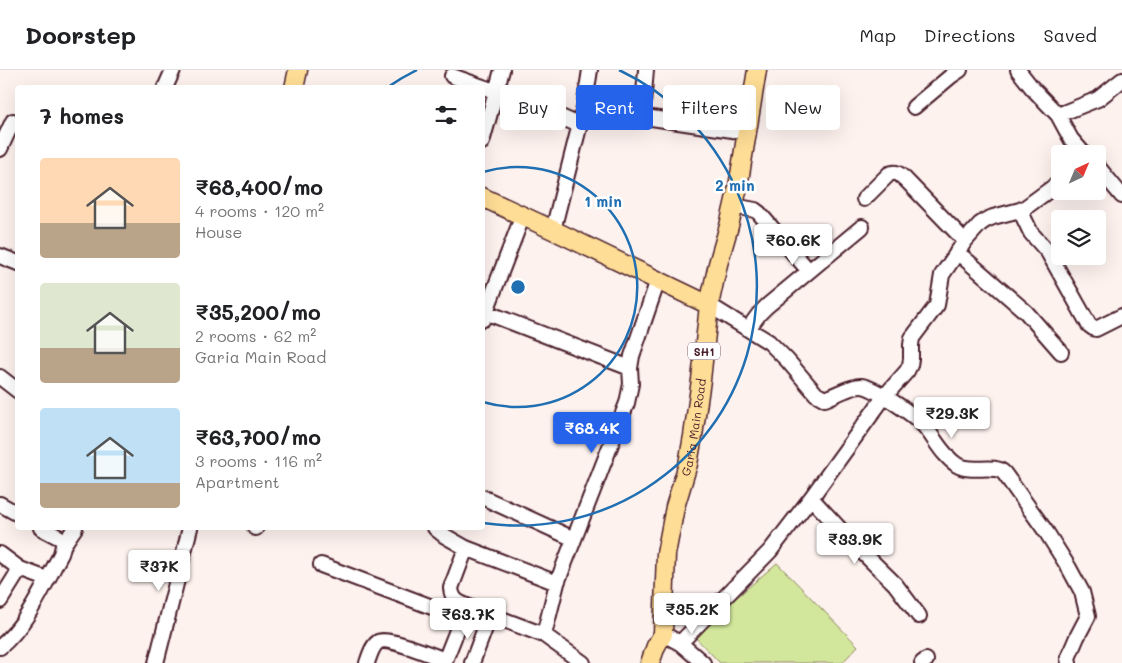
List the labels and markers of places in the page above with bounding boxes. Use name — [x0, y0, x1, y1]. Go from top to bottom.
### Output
pin: ₹60.6K — [752, 224, 834, 266]
centre of rings — [509, 278, 527, 296]
pin: ₹29.3K — [911, 396, 993, 439]
pin: ₹68.4K — [551, 412, 633, 454]
pin: ₹33.9K — [814, 522, 896, 565]
pin: ₹37K — [129, 550, 189, 592]
pin: ₹35.2K — [651, 592, 733, 635]
pin: ₹63.7K — [427, 598, 509, 640]

